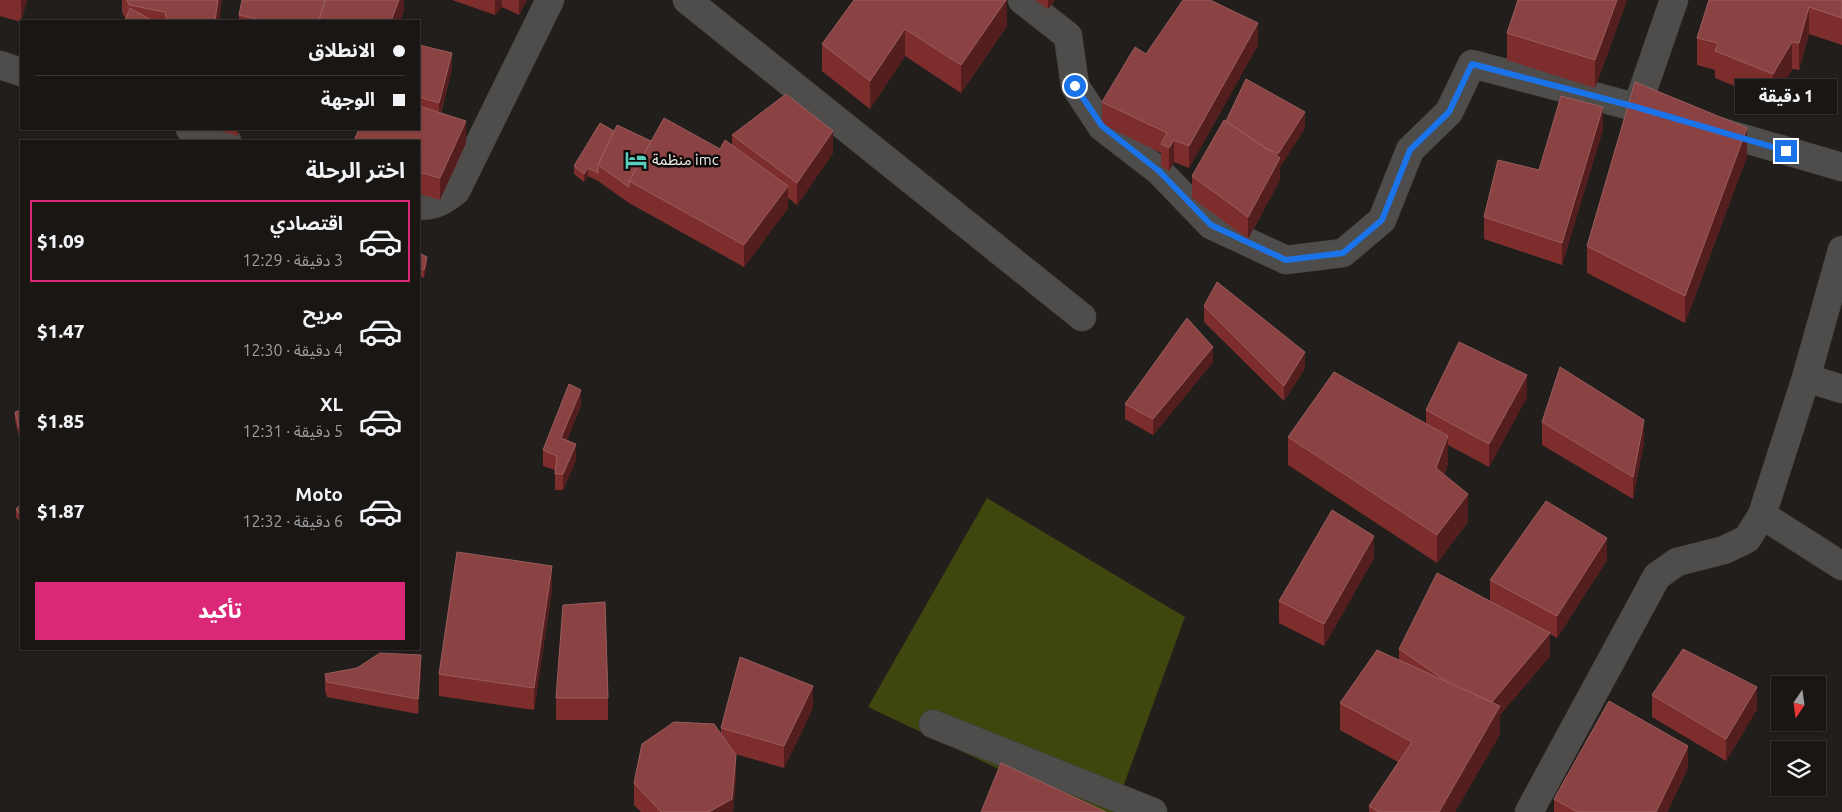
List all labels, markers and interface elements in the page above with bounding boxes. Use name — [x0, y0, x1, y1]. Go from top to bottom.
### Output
text: الانطلاق — [309, 39, 375, 61]
route start — [1064, 75, 1086, 97]
callout: 1 دقيقة — [1735, 78, 1837, 114]
text: 1 دقيقة — [1759, 87, 1813, 105]
text: الوجهة — [321, 88, 375, 110]
route end — [1775, 140, 1797, 162]
hotel icon: منظمة imc — [623, 147, 649, 173]
place label: منظمة imc — [652, 151, 719, 168]
text: اختر الرحلة — [306, 157, 405, 182]
text: اقتصادي — [270, 212, 343, 234]
icon: car — [358, 219, 403, 264]
text: $1.09 — [37, 230, 85, 252]
text: 3 دقيقة · 12:29 — [243, 251, 343, 269]
text: مريح — [303, 302, 343, 324]
icon: car — [358, 309, 403, 354]
text: $1.47 — [37, 320, 85, 342]
text: 4 دقيقة · 12:30 — [243, 341, 343, 359]
text: XL — [320, 393, 343, 415]
icon: car — [358, 399, 403, 444]
text: $1.85 — [37, 410, 85, 432]
text: 5 دقيقة · 12:31 — [243, 422, 343, 440]
text: Moto — [295, 483, 343, 505]
icon: car — [358, 489, 403, 534]
text: $1.87 — [37, 500, 85, 522]
text: 6 دقيقة · 12:32 — [243, 512, 343, 530]
button: تأكيد — [35, 582, 405, 640]
north arrow — [1771, 676, 1826, 731]
map controls — [1771, 676, 1826, 796]
button: layers — [1771, 741, 1826, 796]

